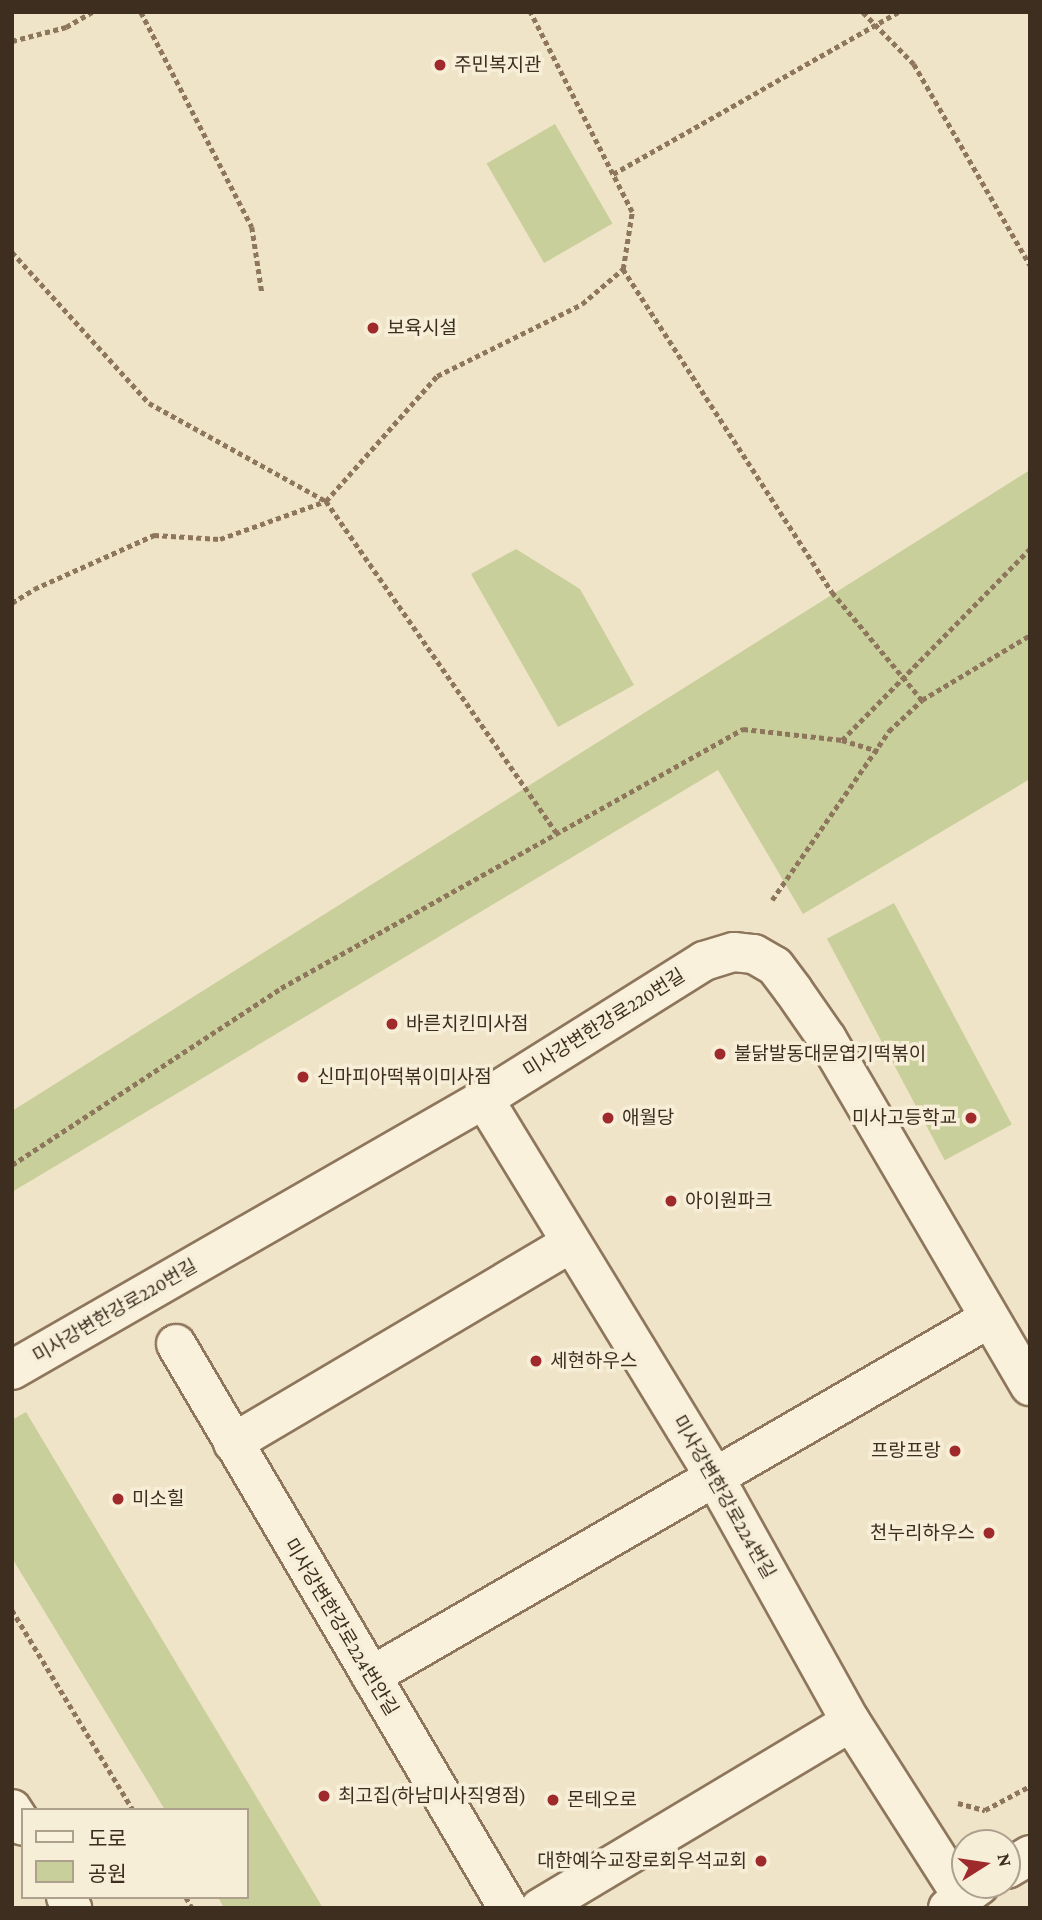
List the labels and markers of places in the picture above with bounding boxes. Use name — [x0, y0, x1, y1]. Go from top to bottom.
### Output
place label: 주민복지관 — [454, 54, 541, 76]
marker: 주민복지관 — [432, 57, 448, 73]
place label: 보육시설 — [387, 317, 457, 339]
marker: 보육시설 — [365, 320, 381, 336]
place label: 바른치킨미사점 — [406, 1013, 528, 1035]
marker: 바른치킨미사점 — [384, 1016, 400, 1032]
place label: 불닭발동대문엽기떡볶이 — [734, 1043, 926, 1065]
marker: 불닭발동대문엽기떡볶이 — [712, 1046, 728, 1062]
place label: 신마피아떡볶이미사점 — [317, 1066, 492, 1088]
marker: 신마피아떡볶이미사점 — [295, 1069, 311, 1085]
place label: 애월당 — [622, 1107, 674, 1129]
place label: 미사고등학교 — [852, 1107, 957, 1129]
marker: 애월당 — [600, 1110, 616, 1126]
marker: 미사고등학교 — [963, 1110, 979, 1126]
place label: 아이원파크 — [685, 1190, 772, 1212]
marker: 아이원파크 — [663, 1193, 679, 1209]
place label: 세현하우스 — [550, 1350, 637, 1372]
marker: 세현하우스 — [528, 1353, 544, 1369]
place label: 프랑프랑 — [871, 1440, 941, 1462]
marker: 프랑프랑 — [947, 1443, 963, 1459]
place label: 미소힐 — [132, 1488, 184, 1510]
marker: 미소힐 — [110, 1491, 126, 1507]
place label: 천누리하우스 — [870, 1522, 975, 1544]
marker: 천누리하우스 — [981, 1525, 997, 1541]
place label: 최고집(하남미사직영점) — [338, 1785, 526, 1807]
marker: 최고집(하남미사직영점) — [316, 1788, 332, 1804]
place label: 몬테오로 — [567, 1789, 637, 1811]
marker: 몬테오로 — [545, 1792, 561, 1808]
place label: 대한예수교장로회우석교회 — [537, 1850, 747, 1872]
marker: 대한예수교장로회우석교회 — [753, 1853, 769, 1869]

